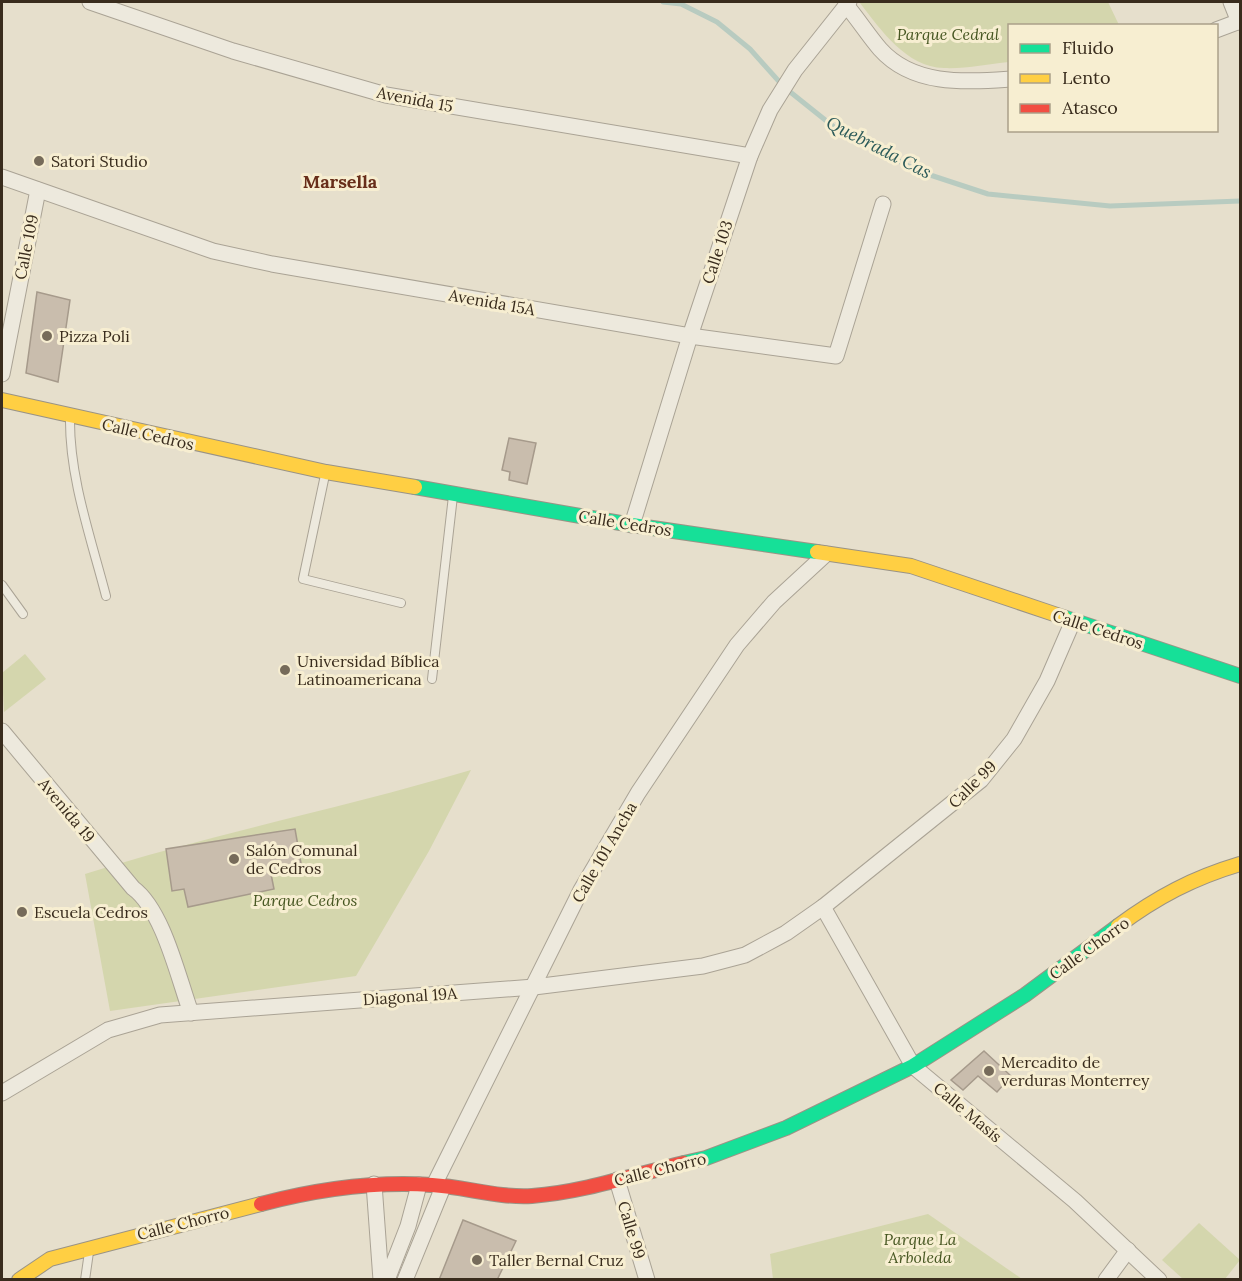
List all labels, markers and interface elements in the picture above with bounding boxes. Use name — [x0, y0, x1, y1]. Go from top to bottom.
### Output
park label: Parque Cedral — [897, 24, 1000, 44]
legend — [1008, 24, 1218, 132]
text: Fluido — [1062, 36, 1114, 59]
text: Lento — [1062, 66, 1110, 89]
street label: Avenida 15 — [374, 82, 455, 116]
text: Atasco — [1061, 96, 1118, 119]
water label: Quebrada Cas — [823, 111, 935, 183]
place label: Satori Studio — [51, 151, 148, 171]
marker: Satori Studio — [32, 154, 46, 168]
district label: Marsella — [303, 170, 378, 193]
street label: Calle 109 — [10, 213, 42, 281]
street label: Calle 103 — [697, 218, 737, 286]
street label: Avenida 15A — [446, 284, 538, 320]
place label: Pizza Poli — [59, 326, 130, 346]
marker: Pizza Poli — [40, 329, 54, 343]
street label: Calle Cedros — [100, 414, 196, 454]
street label: Calle Cedros — [577, 506, 673, 540]
street label: Calle Cedros — [1050, 605, 1146, 653]
place label: Universidad Bíblica Latinoamericana — [297, 651, 440, 689]
marker: Universidad Bíblica Latinoamericana — [278, 663, 292, 677]
street label: Calle 99 — [944, 756, 1000, 812]
street label: Avenida 19 — [34, 773, 100, 846]
street label: Calle 101 Ancha — [567, 798, 641, 906]
place label: Salón Comunal de Cedros — [246, 840, 358, 878]
marker: Salón Comunal de Cedros — [227, 852, 241, 866]
park label: Parque Cedros — [253, 890, 357, 910]
place label: Escuela Cedros — [34, 902, 148, 922]
marker: Escuela Cedros — [15, 905, 29, 919]
street label: Calle Chorro — [1045, 912, 1133, 984]
street label: Diagonal 19A — [362, 983, 459, 1009]
place label: Mercadito de verduras Monterrey — [1001, 1052, 1150, 1090]
marker: Mercadito de verduras Monterrey — [982, 1064, 996, 1078]
street label: Calle Masís — [930, 1078, 1006, 1146]
street label: Calle Chorro — [612, 1148, 708, 1190]
street label: Calle 99 — [614, 1199, 650, 1261]
street label: Calle Chorro — [135, 1202, 231, 1244]
park label: Parque La Arboleda — [884, 1229, 957, 1267]
place label: Taller Bernal Cruz — [489, 1250, 624, 1270]
marker: Taller Bernal Cruz — [470, 1253, 484, 1267]

